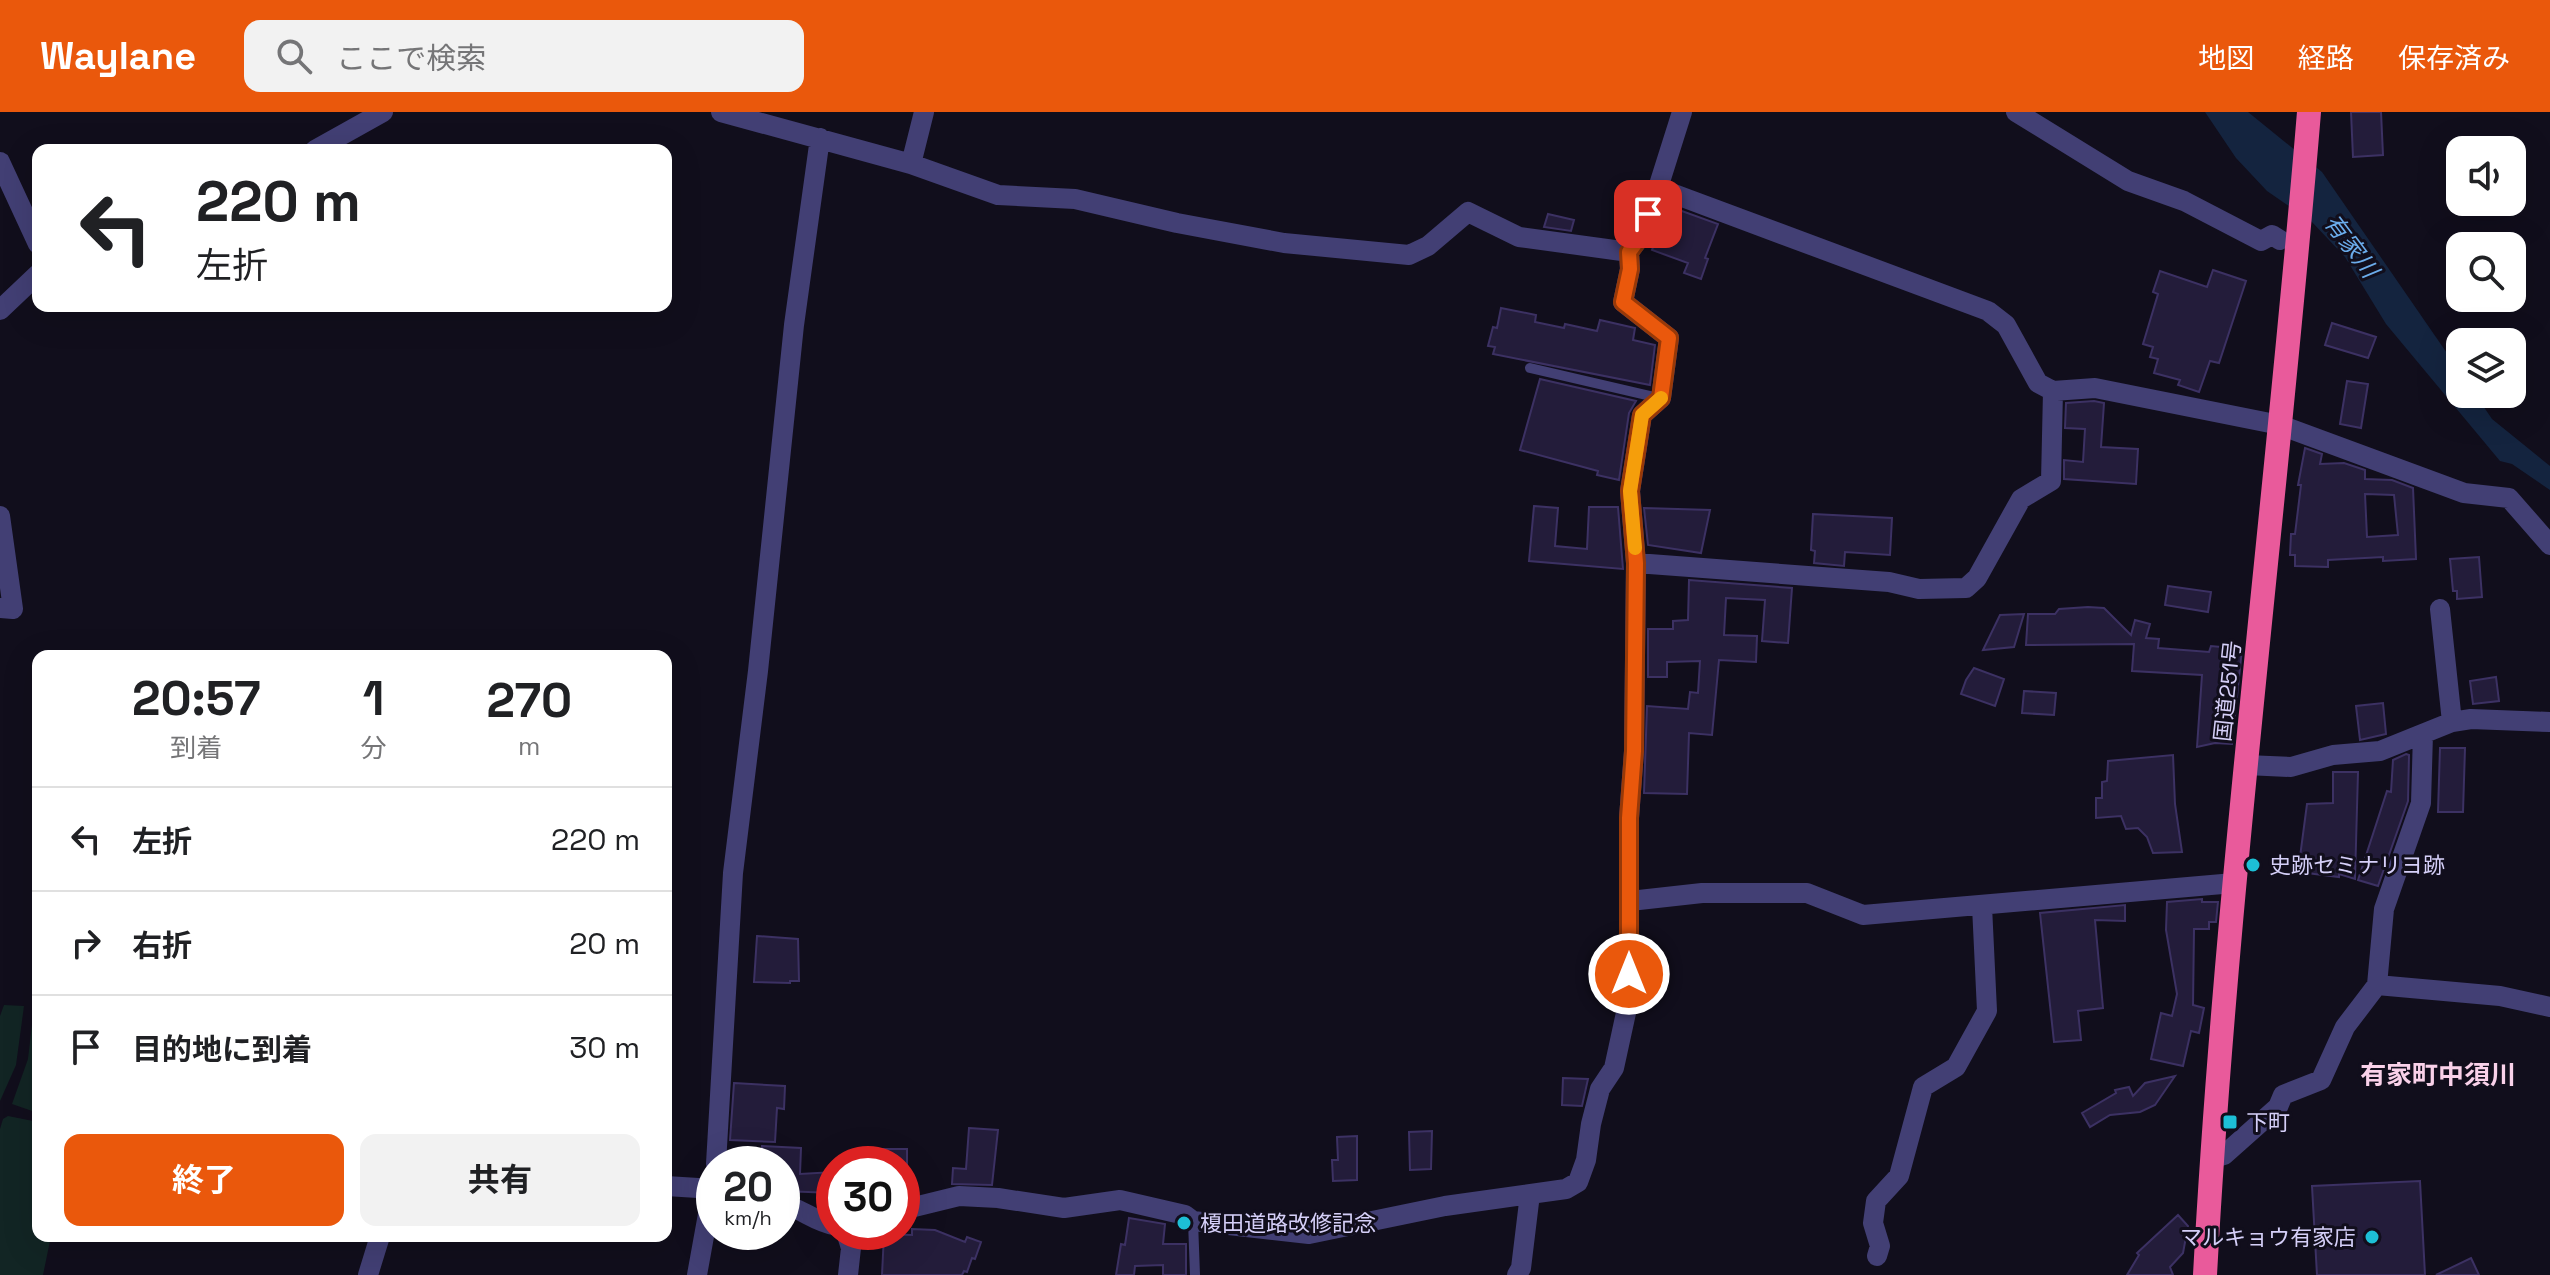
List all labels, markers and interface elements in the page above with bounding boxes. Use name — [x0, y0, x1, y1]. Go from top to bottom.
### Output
search box — [244, 20, 804, 92]
text: Waylane — [40, 32, 196, 80]
icon: search — [272, 34, 316, 78]
text: ここで検索 — [336, 39, 486, 78]
text: 地図 — [2198, 40, 2254, 76]
text: 経路 — [2298, 40, 2354, 76]
text: 保存済み — [2398, 40, 2510, 76]
map controls — [2446, 136, 2526, 408]
button: sound — [2446, 136, 2526, 216]
text: 220 m — [196, 166, 361, 237]
icon: left — [64, 176, 168, 280]
pin — [1614, 180, 1682, 248]
icon: arrive — [1626, 192, 1670, 236]
water label: 有家川 — [2317, 208, 2387, 286]
button: search — [2446, 232, 2526, 312]
text: 左折 — [196, 243, 268, 289]
button: layers — [2446, 328, 2526, 408]
street label: 国道251号 — [2208, 639, 2246, 743]
text: 20:57 — [132, 668, 261, 729]
text: 1 — [363, 668, 384, 729]
text: 270 — [487, 670, 572, 731]
text: m — [518, 729, 540, 763]
text: 到着 — [170, 731, 222, 765]
text: 分 — [361, 731, 387, 765]
icon: left — [64, 817, 108, 861]
text: 220 m — [551, 820, 640, 859]
text: 左折 — [132, 822, 192, 861]
place label: 史跡セミナリヨ跡 — [2269, 851, 2445, 879]
marker: 史跡セミナリヨ跡 — [2244, 856, 2262, 874]
icon: right — [64, 921, 108, 965]
text: 20 m — [569, 924, 640, 963]
text: 右折 — [132, 926, 192, 965]
position arrow — [1587, 932, 1671, 1016]
icon: arrive — [64, 1025, 108, 1069]
text: 30 m — [569, 1028, 640, 1067]
text: 目的地に到着 — [132, 1030, 312, 1069]
district label: 有家町中須川 — [2360, 1058, 2516, 1092]
place label: 下町 — [2246, 1108, 2290, 1136]
marker: 下町 — [2221, 1113, 2239, 1131]
button: 終了 — [64, 1134, 344, 1226]
button: 共有 — [360, 1134, 640, 1226]
speed limit sign: 30 — [816, 1146, 920, 1250]
text: 20 — [723, 1162, 773, 1213]
text: km/h — [724, 1205, 772, 1231]
place label: 榎田道路改修記念 — [1200, 1209, 1376, 1237]
marker: 榎田道路改修記念 — [1175, 1214, 1193, 1232]
place label: マルキョウ有家店 — [2180, 1223, 2356, 1251]
marker: マルキョウ有家店 — [2363, 1228, 2381, 1246]

